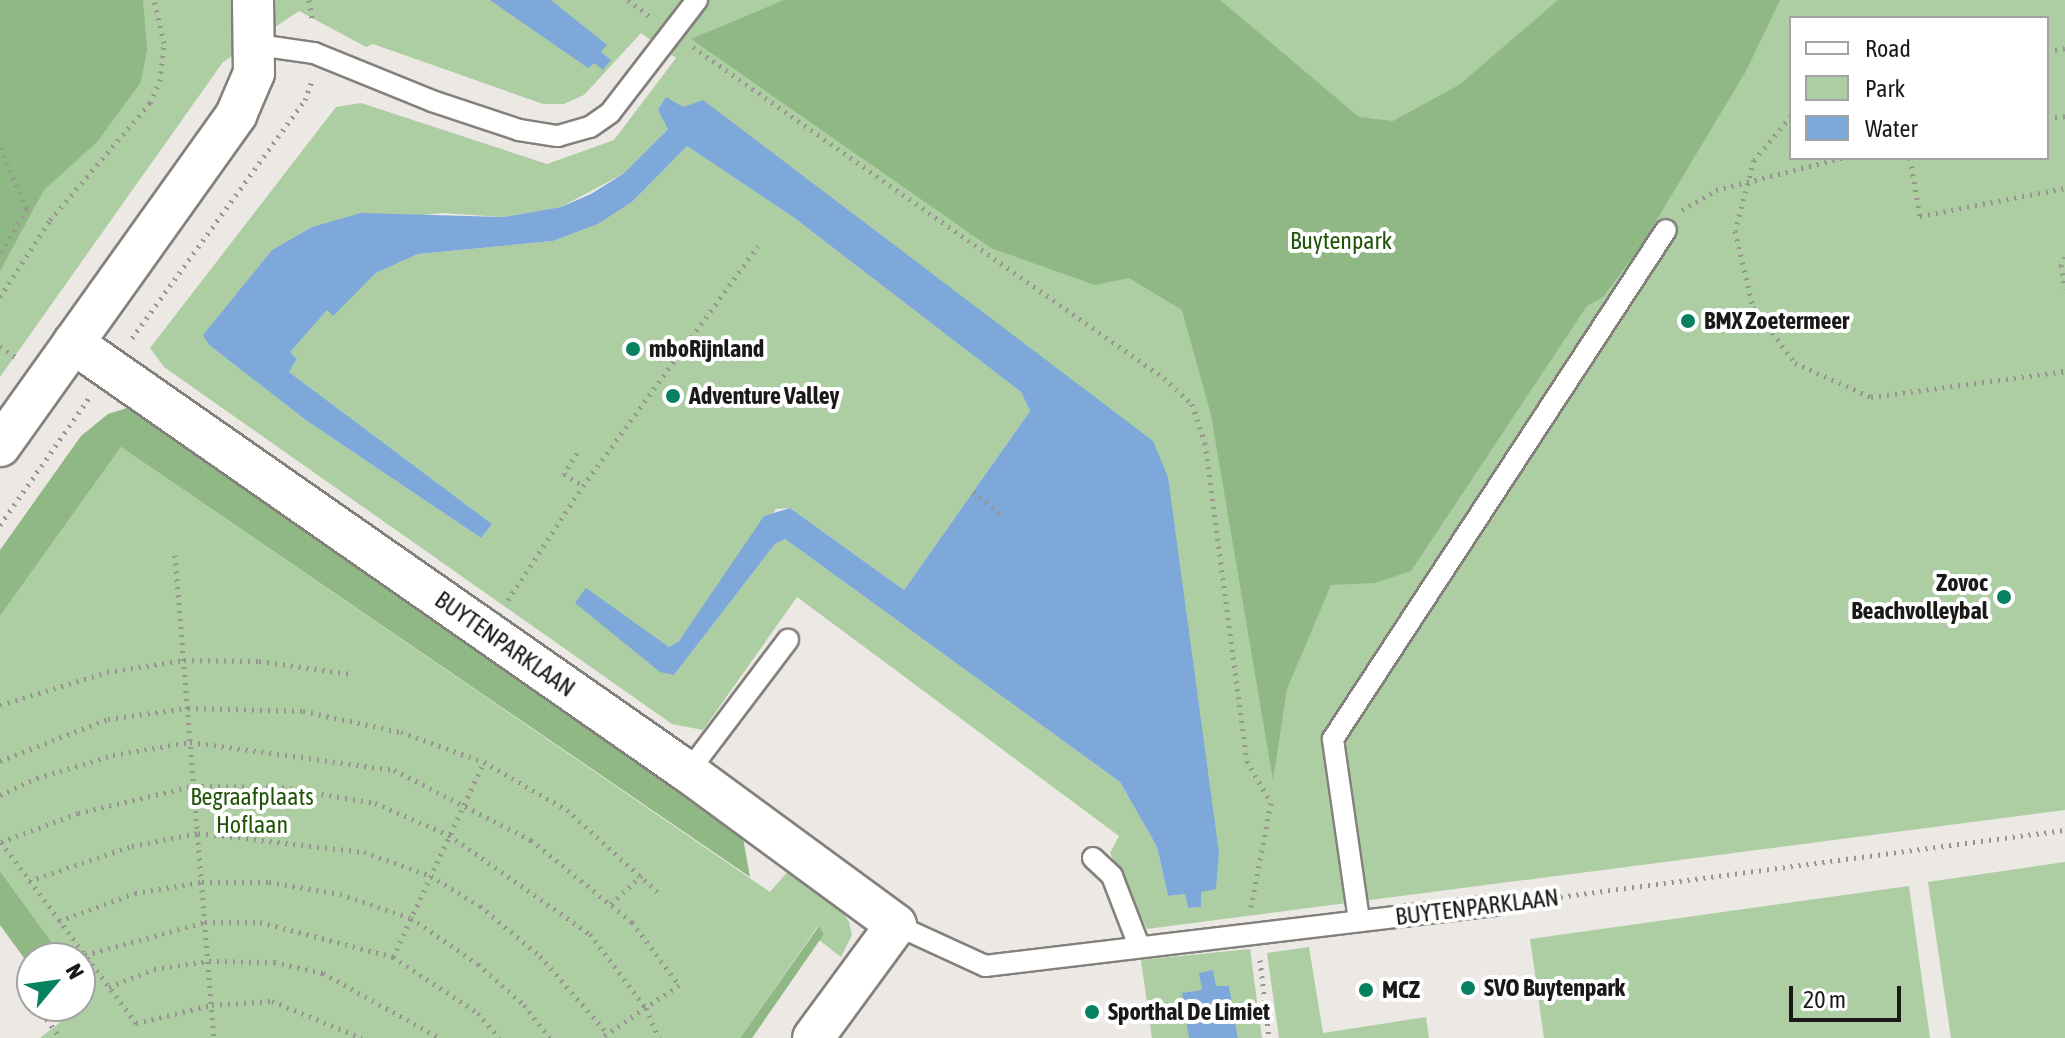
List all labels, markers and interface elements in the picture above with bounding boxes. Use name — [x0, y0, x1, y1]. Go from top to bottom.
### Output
legend — [1789, 16, 2049, 160]
text: Road — [1865, 35, 1911, 62]
text: Park — [1865, 75, 1905, 102]
text: Water — [1865, 115, 1918, 142]
park label: Buytenpark — [1290, 227, 1392, 255]
place label: BMX Zoetermeer — [1704, 307, 1849, 335]
marker: BMX Zoetermeer — [1679, 312, 1697, 330]
place label: mboRijnland — [649, 335, 764, 363]
marker: mboRijnland — [624, 340, 642, 358]
place label: Adventure Valley — [689, 382, 839, 410]
marker: Adventure Valley — [664, 387, 682, 405]
place label: Zovoc Beachvolleybal — [1851, 569, 1988, 625]
street label: BUYTENPARKLAAN — [429, 585, 581, 703]
marker: Zovoc Beachvolleybal — [1995, 588, 2013, 606]
park label: Begraafplaats Hoflaan — [190, 783, 314, 839]
street label: BUYTENPARKLAAN — [1394, 883, 1560, 931]
north arrow — [16, 942, 96, 1022]
text: N — [61, 959, 90, 983]
scale bar — [1793, 970, 1905, 1020]
place label: SVO Buytenpark — [1484, 974, 1625, 1002]
place label: MCZ — [1382, 976, 1420, 1004]
marker: SVO Buytenpark — [1459, 979, 1477, 997]
marker: MCZ — [1357, 981, 1375, 999]
text: 20 m — [1803, 986, 1846, 1013]
place label: Sporthal De Limiet — [1108, 998, 1270, 1026]
marker: Sporthal De Limiet — [1083, 1003, 1101, 1021]

